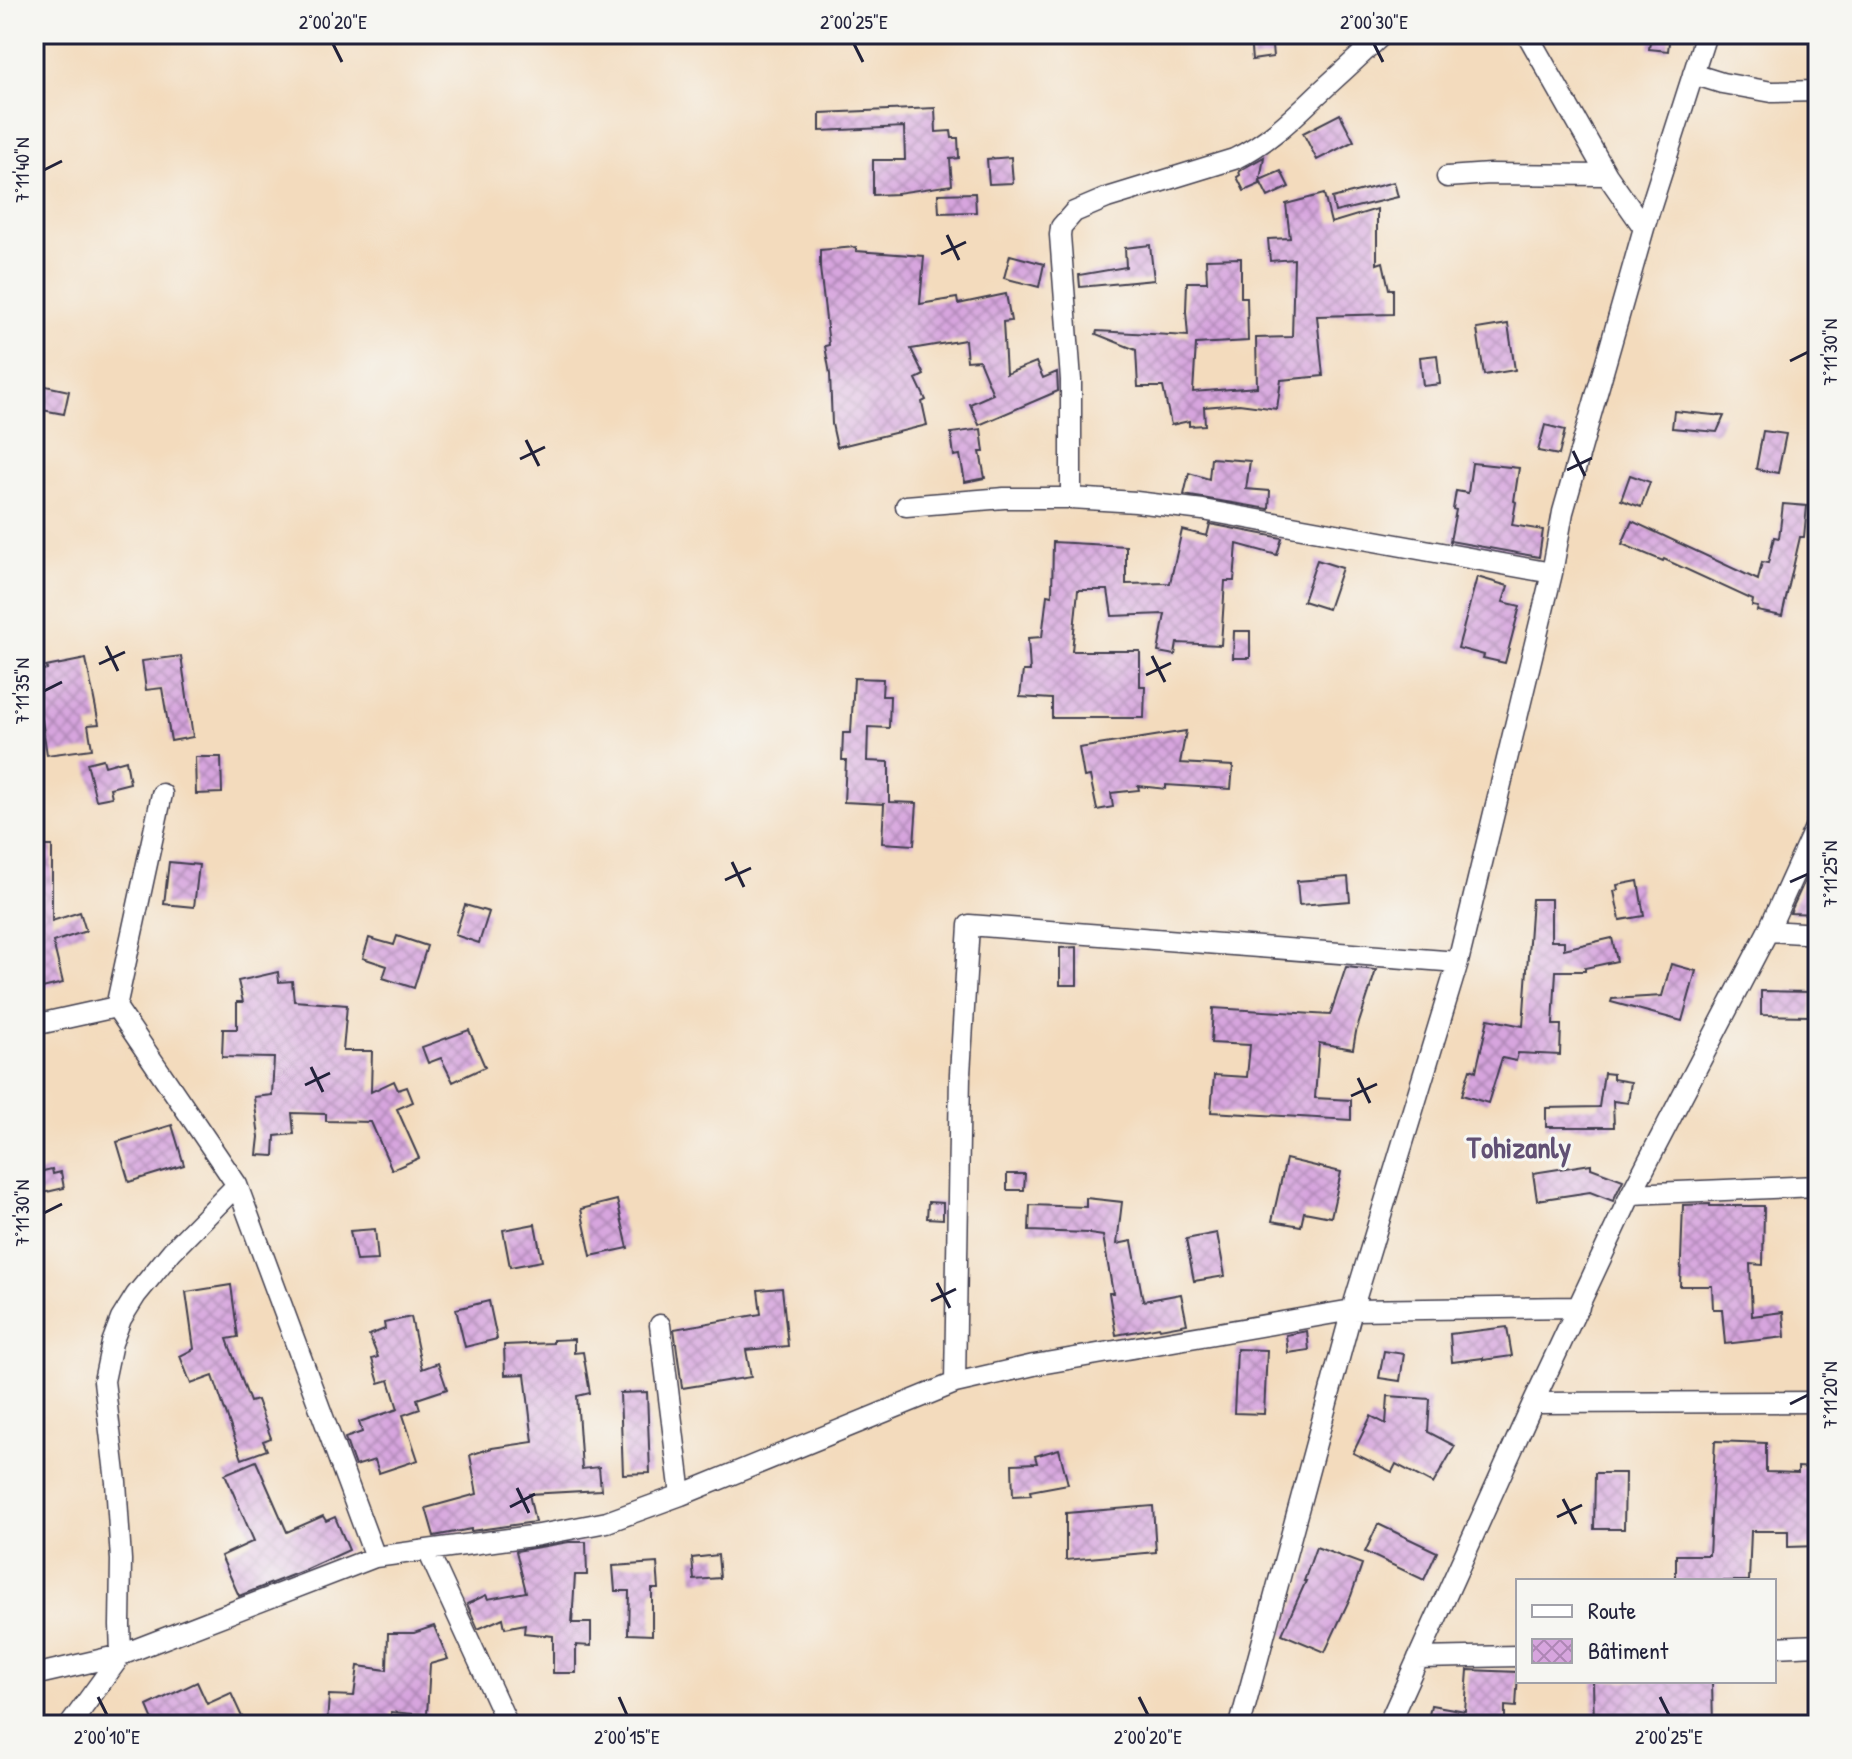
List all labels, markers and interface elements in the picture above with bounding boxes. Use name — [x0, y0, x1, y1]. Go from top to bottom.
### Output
text: 2°00'20"E — [299, 8, 367, 35]
text: 2°00'25"E — [820, 8, 888, 35]
text: 2°00'30"E — [1340, 8, 1408, 35]
text: 7°11'40"N — [8, 137, 35, 203]
text: 7°11'30"N — [1816, 319, 1843, 385]
text: 7°11'35"N — [8, 658, 35, 724]
text: 7°11'25"N — [1816, 841, 1843, 907]
district label: Tohizanly — [1466, 1127, 1571, 1168]
text: 7°11'30"N — [8, 1180, 35, 1246]
text: 7°11'20"N — [1816, 1361, 1843, 1429]
legend — [1516, 1579, 1776, 1683]
text: Route — [1588, 1594, 1636, 1626]
text: Bâtiment — [1588, 1634, 1669, 1666]
text: 2°00'10"E — [74, 1723, 140, 1750]
text: 2°00'15"E — [594, 1723, 660, 1750]
text: 2°00'20"E — [1114, 1723, 1182, 1750]
text: 2°00'25"E — [1635, 1723, 1703, 1750]

